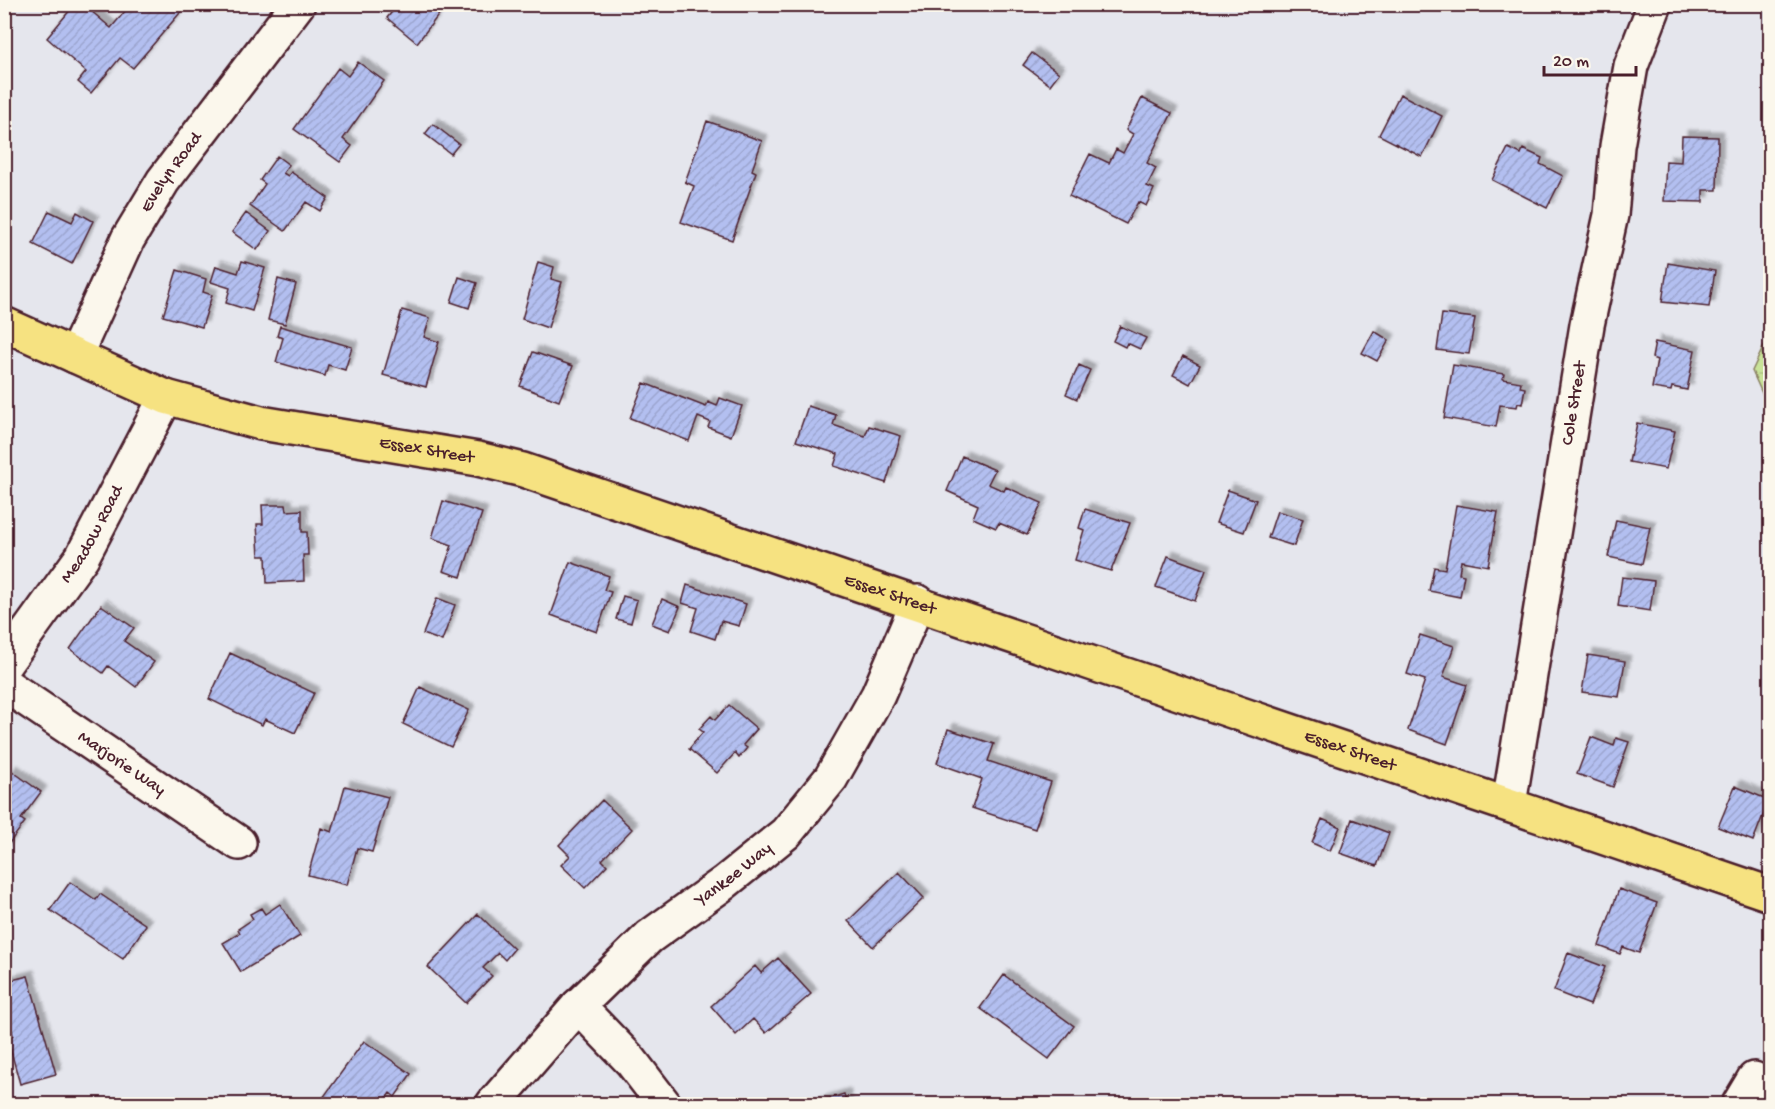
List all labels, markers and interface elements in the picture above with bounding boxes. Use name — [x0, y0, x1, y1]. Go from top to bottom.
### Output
scale bar — [1544, 39, 1636, 77]
text: 20 m — [1553, 52, 1589, 73]
street label: Evelyn Road — [136, 127, 208, 216]
street label: Cole Street — [1557, 358, 1592, 447]
street label: Essex Street — [378, 432, 477, 469]
street label: Meadow Road — [56, 481, 129, 587]
street label: Essex Street — [841, 569, 940, 621]
street label: Marjorie Way — [74, 726, 170, 801]
street label: Essex Street — [1301, 726, 1400, 777]
street label: Yankee Way — [689, 838, 777, 912]

